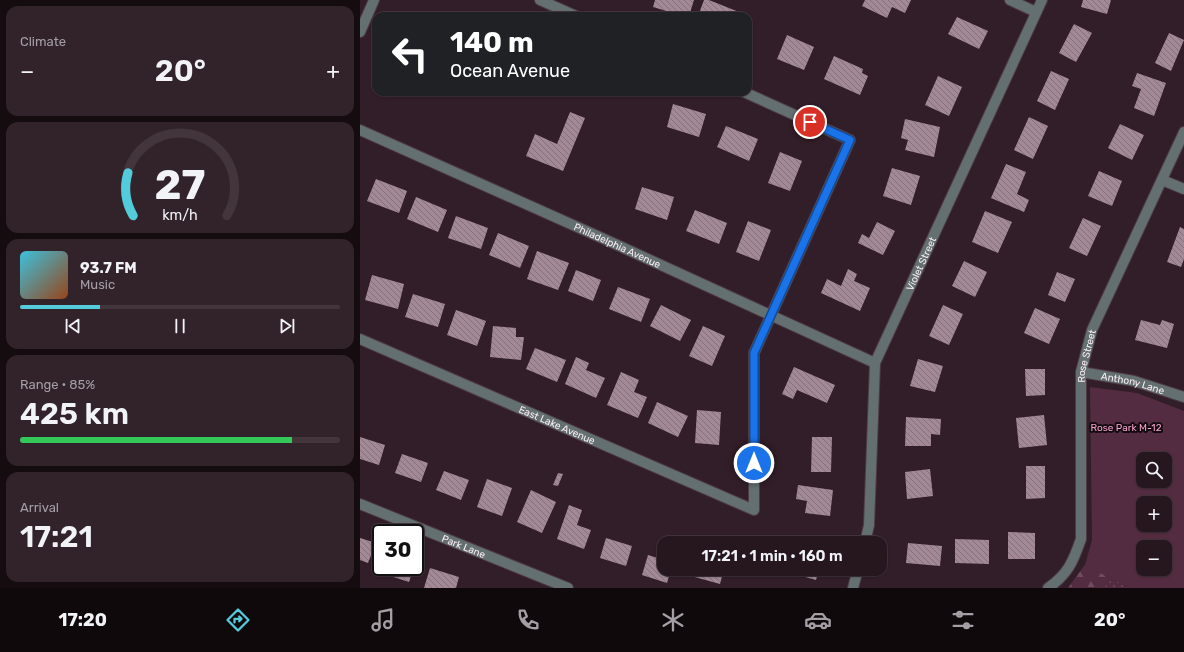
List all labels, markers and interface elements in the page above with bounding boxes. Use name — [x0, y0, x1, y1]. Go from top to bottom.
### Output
text: 140 m — [450, 26, 534, 59]
icon: left — [384, 28, 436, 80]
text: Climate — [20, 34, 66, 49]
text: 20° — [155, 53, 206, 89]
text: − — [20, 58, 34, 85]
text: + — [326, 58, 340, 85]
text: Ocean Avenue — [450, 60, 570, 82]
pin — [793, 105, 827, 139]
icon: arrive — [799, 111, 821, 133]
text: 27 — [155, 159, 205, 208]
text: km/h — [162, 206, 198, 223]
street label: Philadelphia Avenue — [572, 221, 663, 271]
street label: Violet Street — [904, 235, 939, 293]
text: 93.7 FM — [80, 259, 137, 277]
text: Music — [80, 277, 115, 292]
icon: previous — [62, 315, 84, 337]
icon: pause — [169, 315, 191, 337]
icon: next — [276, 315, 298, 337]
street label: Rose Street — [1076, 328, 1099, 383]
street label: Anthony Lane — [1100, 371, 1166, 397]
text: Range · 85% — [20, 377, 95, 392]
text: 425 km — [20, 396, 129, 432]
street label: East Lake Avenue — [517, 404, 597, 448]
park label: Rose Park M-12 — [1090, 422, 1162, 434]
position arrow — [733, 442, 775, 484]
map controls — [1136, 452, 1172, 576]
button: search — [1136, 452, 1172, 488]
button: + — [1136, 496, 1172, 532]
text: Arrival — [20, 500, 59, 515]
text: 17:21 — [20, 519, 93, 555]
speed limit sign: 30 — [372, 524, 424, 576]
street label: Park Lane — [440, 533, 487, 561]
button: − — [1136, 540, 1172, 576]
text: 17:21 · 1 min · 160 m — [701, 547, 843, 565]
icon: directions — [224, 606, 252, 634]
icon: music — [369, 606, 397, 634]
icon: phone — [514, 606, 542, 634]
icon: climate — [659, 606, 687, 634]
icon: car — [804, 606, 832, 634]
icon: filters — [949, 606, 977, 634]
text: 17:20 — [59, 609, 107, 631]
text: 20° — [1094, 609, 1125, 631]

